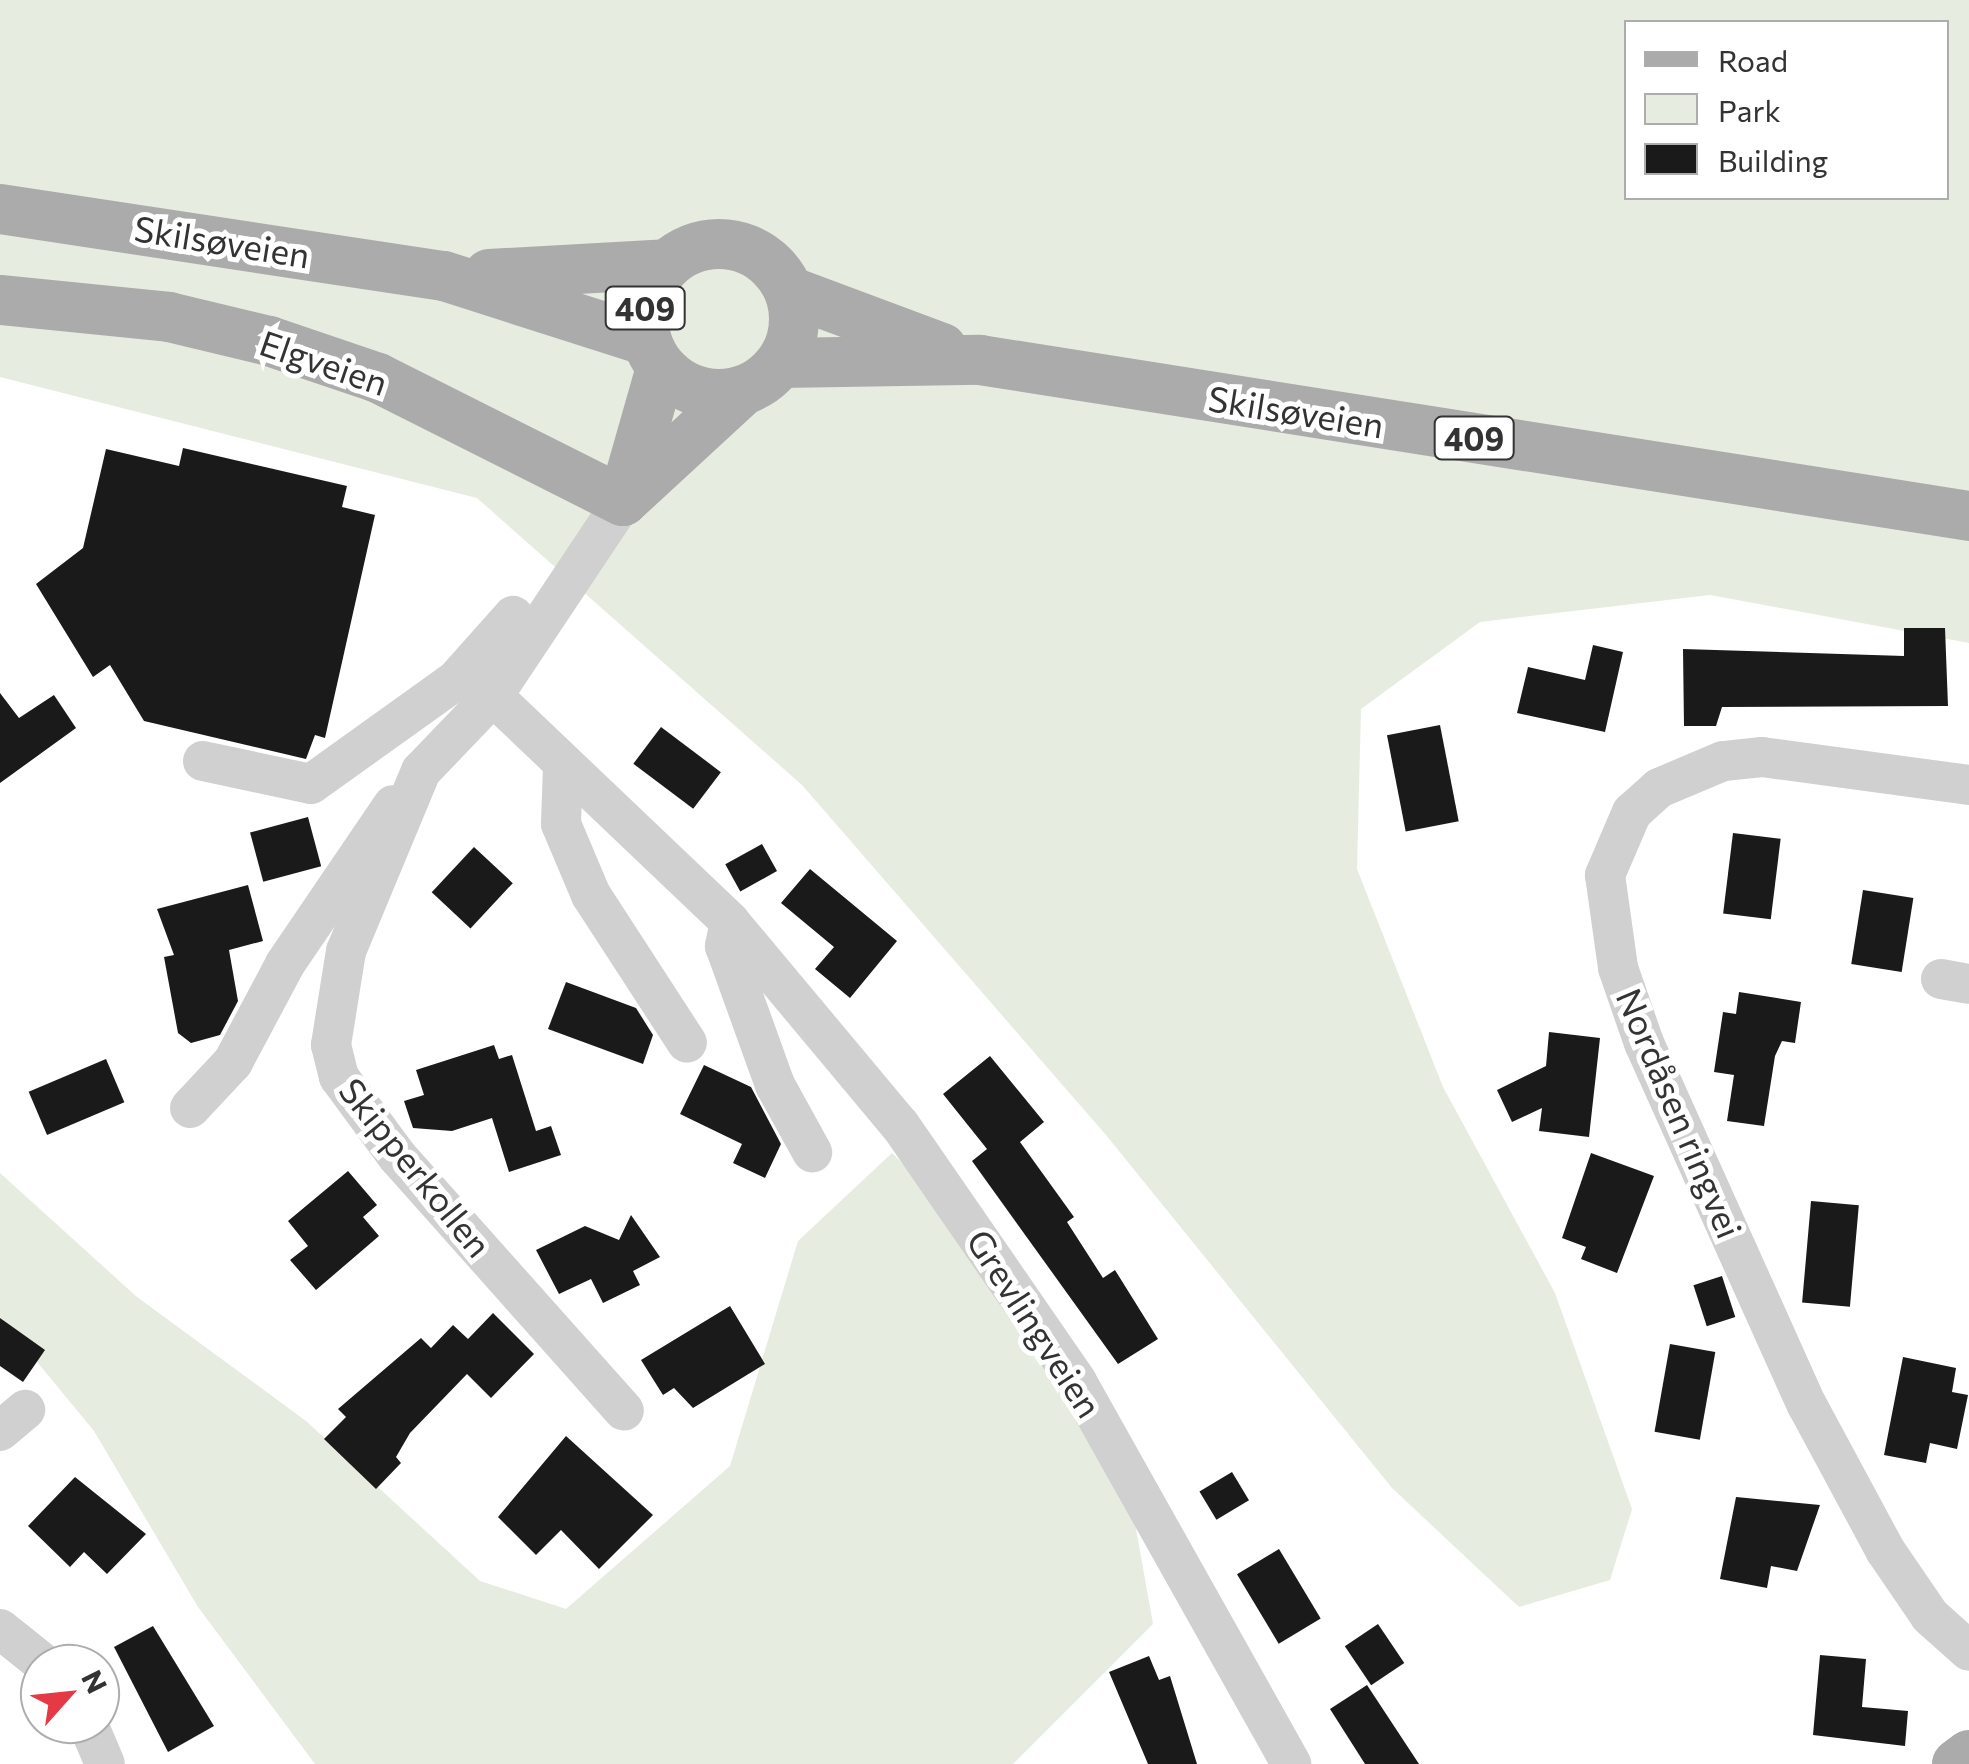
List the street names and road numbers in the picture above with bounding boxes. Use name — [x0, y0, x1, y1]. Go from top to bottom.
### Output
street label: Skilsøveien — [131, 206, 313, 276]
road number: 409 — [602, 281, 688, 335]
street label: Elgveien — [255, 321, 393, 403]
street label: Skilsøveien — [1205, 376, 1387, 446]
road number: 409 — [1432, 411, 1516, 465]
street label: Nordåsen ringvei — [1609, 982, 1751, 1244]
street label: Skipperkollen — [331, 1069, 501, 1265]
street label: Grevlingveien — [959, 1221, 1111, 1425]

